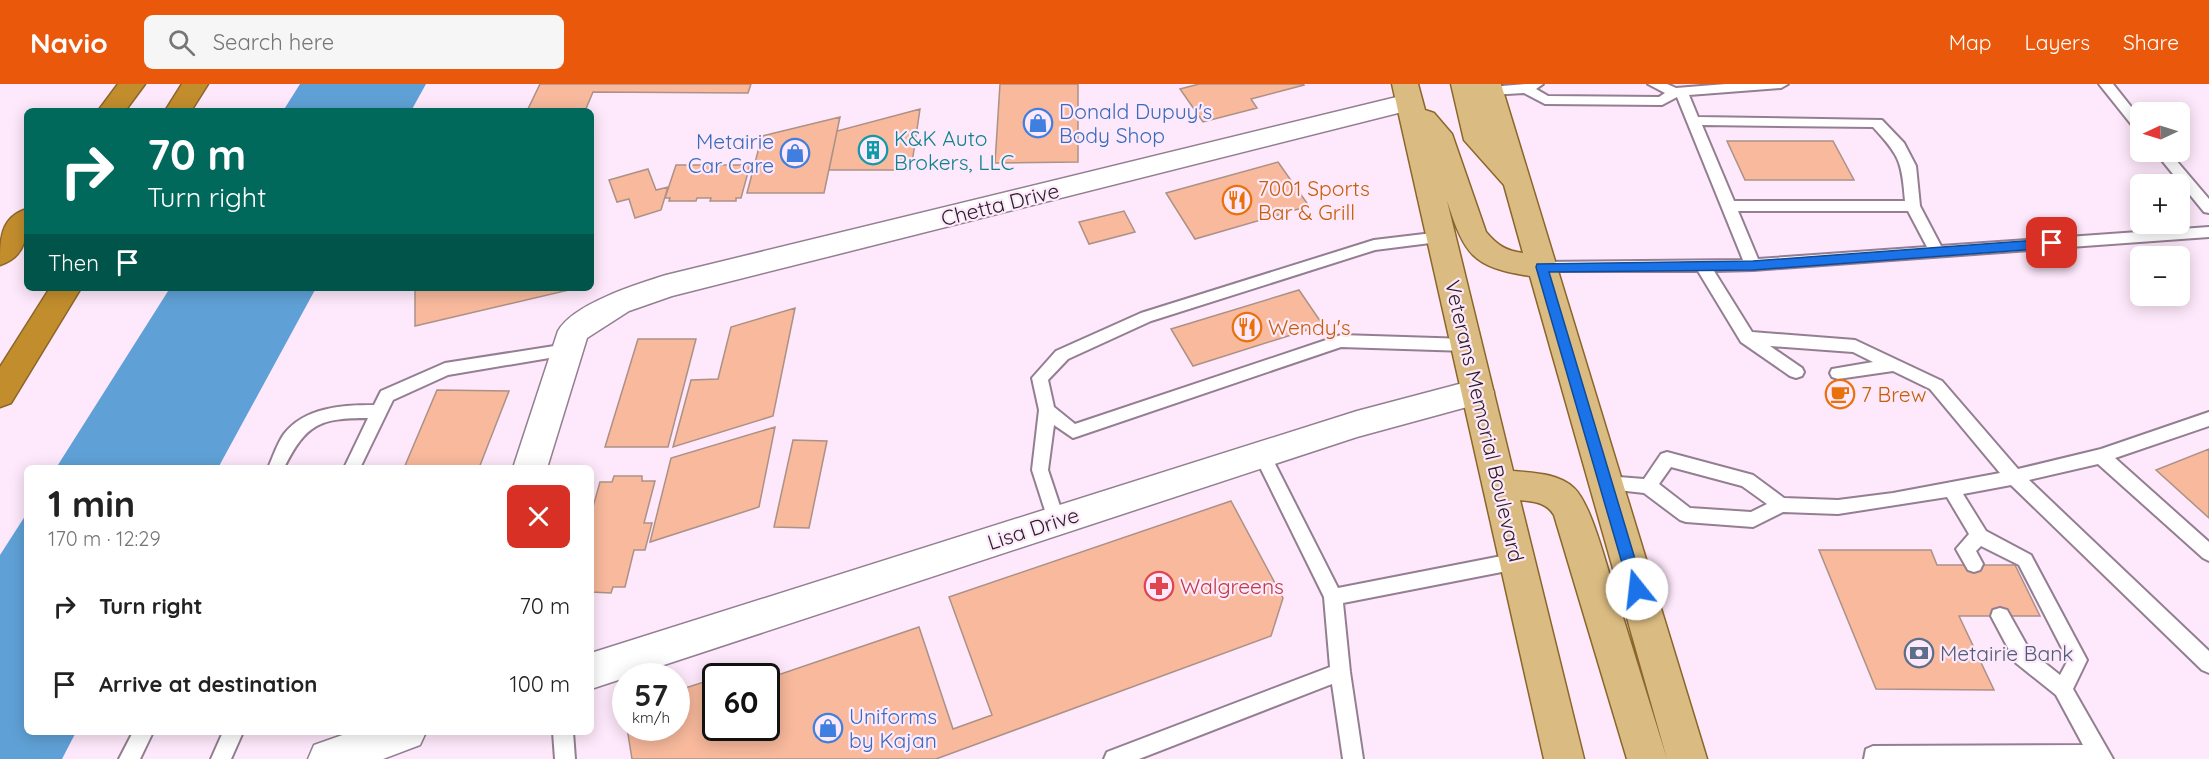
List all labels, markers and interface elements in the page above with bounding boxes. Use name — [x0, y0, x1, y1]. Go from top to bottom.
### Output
search box — [144, 15, 564, 69]
text: Navio — [30, 25, 108, 60]
icon: search — [165, 26, 198, 59]
text: Search here — [213, 28, 334, 56]
text: Map — [1949, 29, 1992, 55]
text: Layers — [2025, 29, 2090, 55]
text: Share — [2123, 29, 2179, 55]
place label: Donald Dupuy's Body Shop — [1059, 98, 1212, 148]
north arrow — [2130, 102, 2190, 162]
map controls — [2130, 102, 2190, 306]
shop icon: Donald Dupuy's Body Shop — [1022, 107, 1054, 139]
place label: K&K Auto Brokers, LLC — [894, 125, 1014, 175]
text: 70 m — [147, 128, 246, 181]
place label: Metairie Car Care — [688, 128, 774, 178]
icon: right — [48, 132, 126, 210]
building icon: K&K Auto Brokers, LLC — [857, 134, 889, 166]
shop icon: Metairie Car Care — [779, 137, 811, 169]
button: + — [2130, 174, 2190, 234]
place label: 7001 Sports Bar & Grill — [1258, 175, 1370, 225]
street label: Chetta Drive — [938, 177, 1062, 231]
text: Turn right — [147, 180, 266, 214]
restaurant icon: 7001 Sports Bar & Grill — [1221, 184, 1253, 216]
pin — [2026, 217, 2077, 268]
icon: arrive — [2035, 226, 2068, 259]
icon: arrive — [111, 246, 144, 279]
button: − — [2130, 246, 2190, 306]
text: Then — [48, 249, 99, 277]
street label: Veterans Memorial Boulevard — [1440, 278, 1530, 564]
restaurant icon: Wendy's — [1231, 311, 1263, 343]
place label: Wendy's — [1268, 314, 1351, 340]
cafe icon: 7 Brew — [1824, 378, 1856, 410]
place label: 7 Brew — [1861, 381, 1927, 407]
text: 1 min — [48, 481, 135, 526]
button: close — [507, 485, 570, 548]
street label: Lisa Drive — [984, 501, 1082, 555]
text: 170 m · 12:29 — [48, 526, 161, 551]
position arrow — [1605, 557, 1669, 621]
pharmacy icon: Walgreens — [1143, 570, 1175, 602]
place label: Walgreens — [1180, 573, 1284, 599]
icon: right — [48, 590, 81, 623]
text: Turn right — [99, 592, 203, 620]
text: 70 m — [520, 592, 570, 620]
bank icon: Metairie Bank — [1903, 637, 1935, 669]
place label: Metairie Bank — [1940, 640, 2074, 666]
speed limit sign: 60 — [702, 663, 780, 741]
icon: arrive — [48, 668, 81, 701]
text: Arrive at destination — [99, 670, 317, 698]
text: 100 m — [510, 670, 570, 698]
text: 57 — [634, 676, 668, 714]
place label: Uniforms by Kajan — [849, 703, 937, 753]
text: km/h — [632, 708, 670, 727]
shop icon: Uniforms by Kajan — [812, 712, 844, 744]

